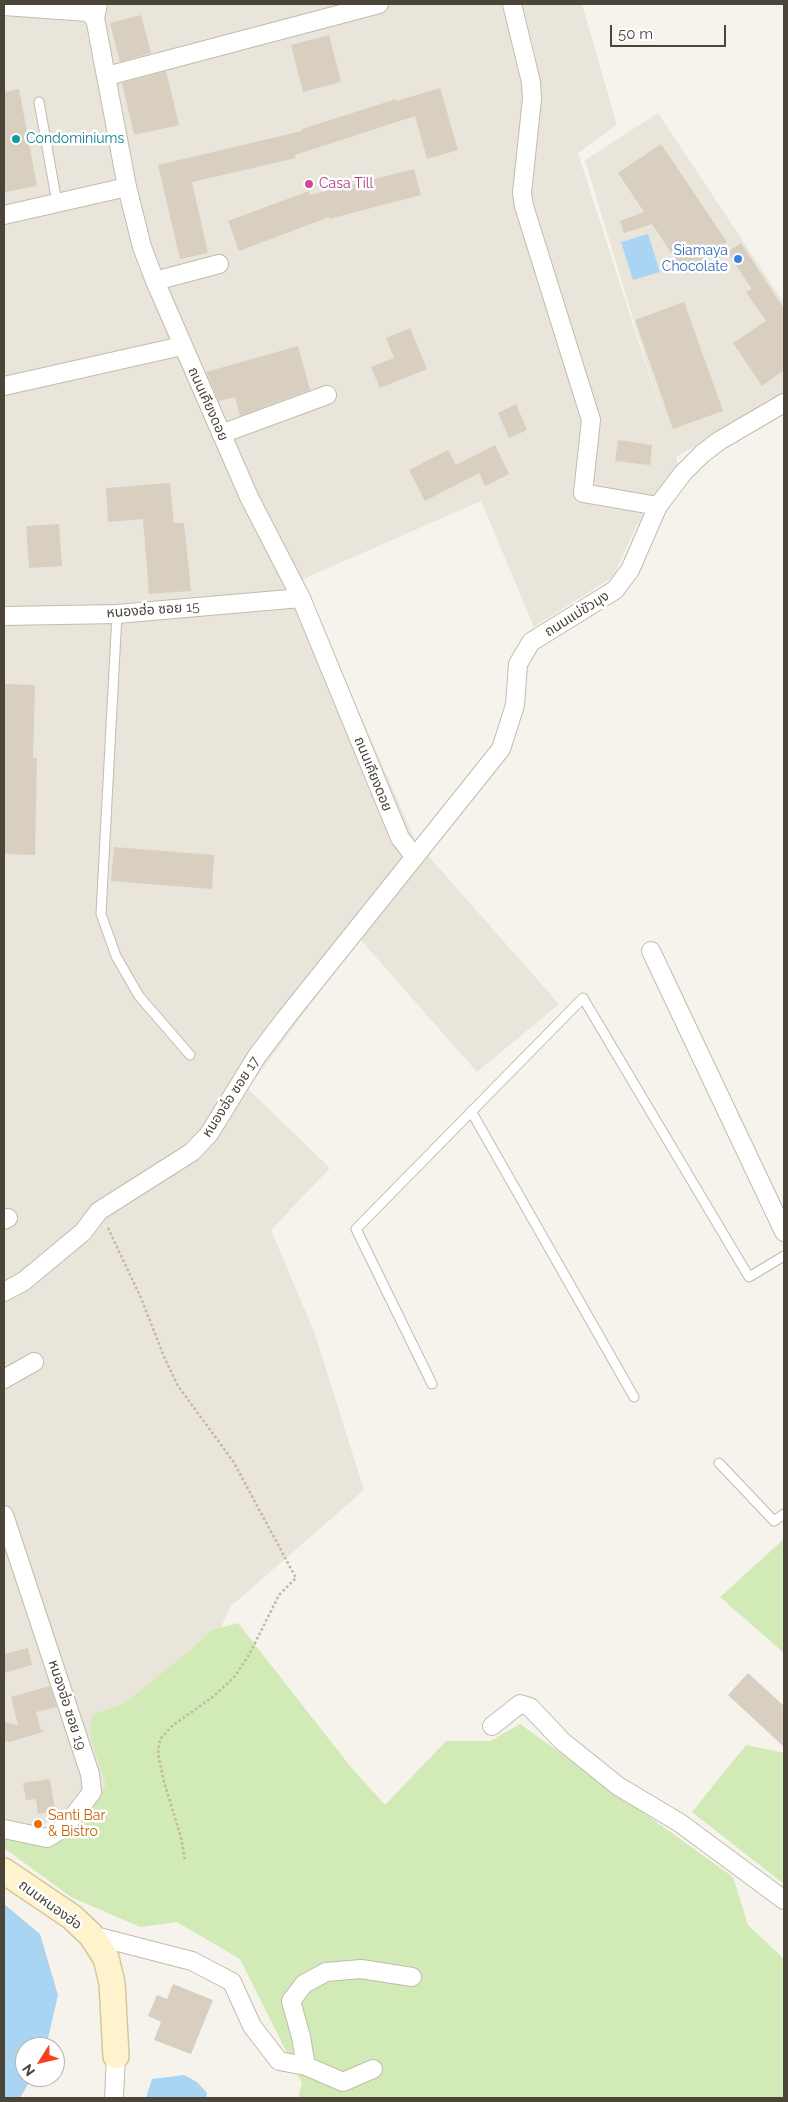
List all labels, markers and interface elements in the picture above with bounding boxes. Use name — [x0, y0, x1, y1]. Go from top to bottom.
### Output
scale bar — [613, 15, 729, 47]
text: 50 m — [618, 25, 653, 43]
place label: Condominiums — [26, 131, 124, 147]
marker: Condominiums — [10, 133, 22, 145]
place label: Casa Till — [319, 176, 373, 192]
marker: Casa Till — [303, 178, 315, 190]
place label: Siamaya Chocolate — [662, 243, 728, 276]
marker: Siamaya Chocolate — [732, 253, 744, 265]
street label: ถนนเคียงดอย — [184, 365, 232, 443]
street label: ถนนแม่ขัวมุง — [542, 588, 612, 640]
street label: หนองฮ่อ ซอย 15 — [106, 598, 200, 622]
street label: ถนนเคียงดอย — [350, 734, 396, 814]
street label: หนองฮ่อ ซอย 17 — [199, 1053, 263, 1141]
street label: หนองฮ่อ ซอย 19 — [45, 1658, 89, 1752]
place label: Santi Bar & Bistro — [48, 1808, 105, 1840]
marker: Santi Bar & Bistro — [32, 1818, 44, 1830]
street label: ถนนหนองฮ่อ — [15, 1877, 85, 1933]
north arrow — [15, 2037, 65, 2087]
text: N — [19, 2061, 38, 2079]

